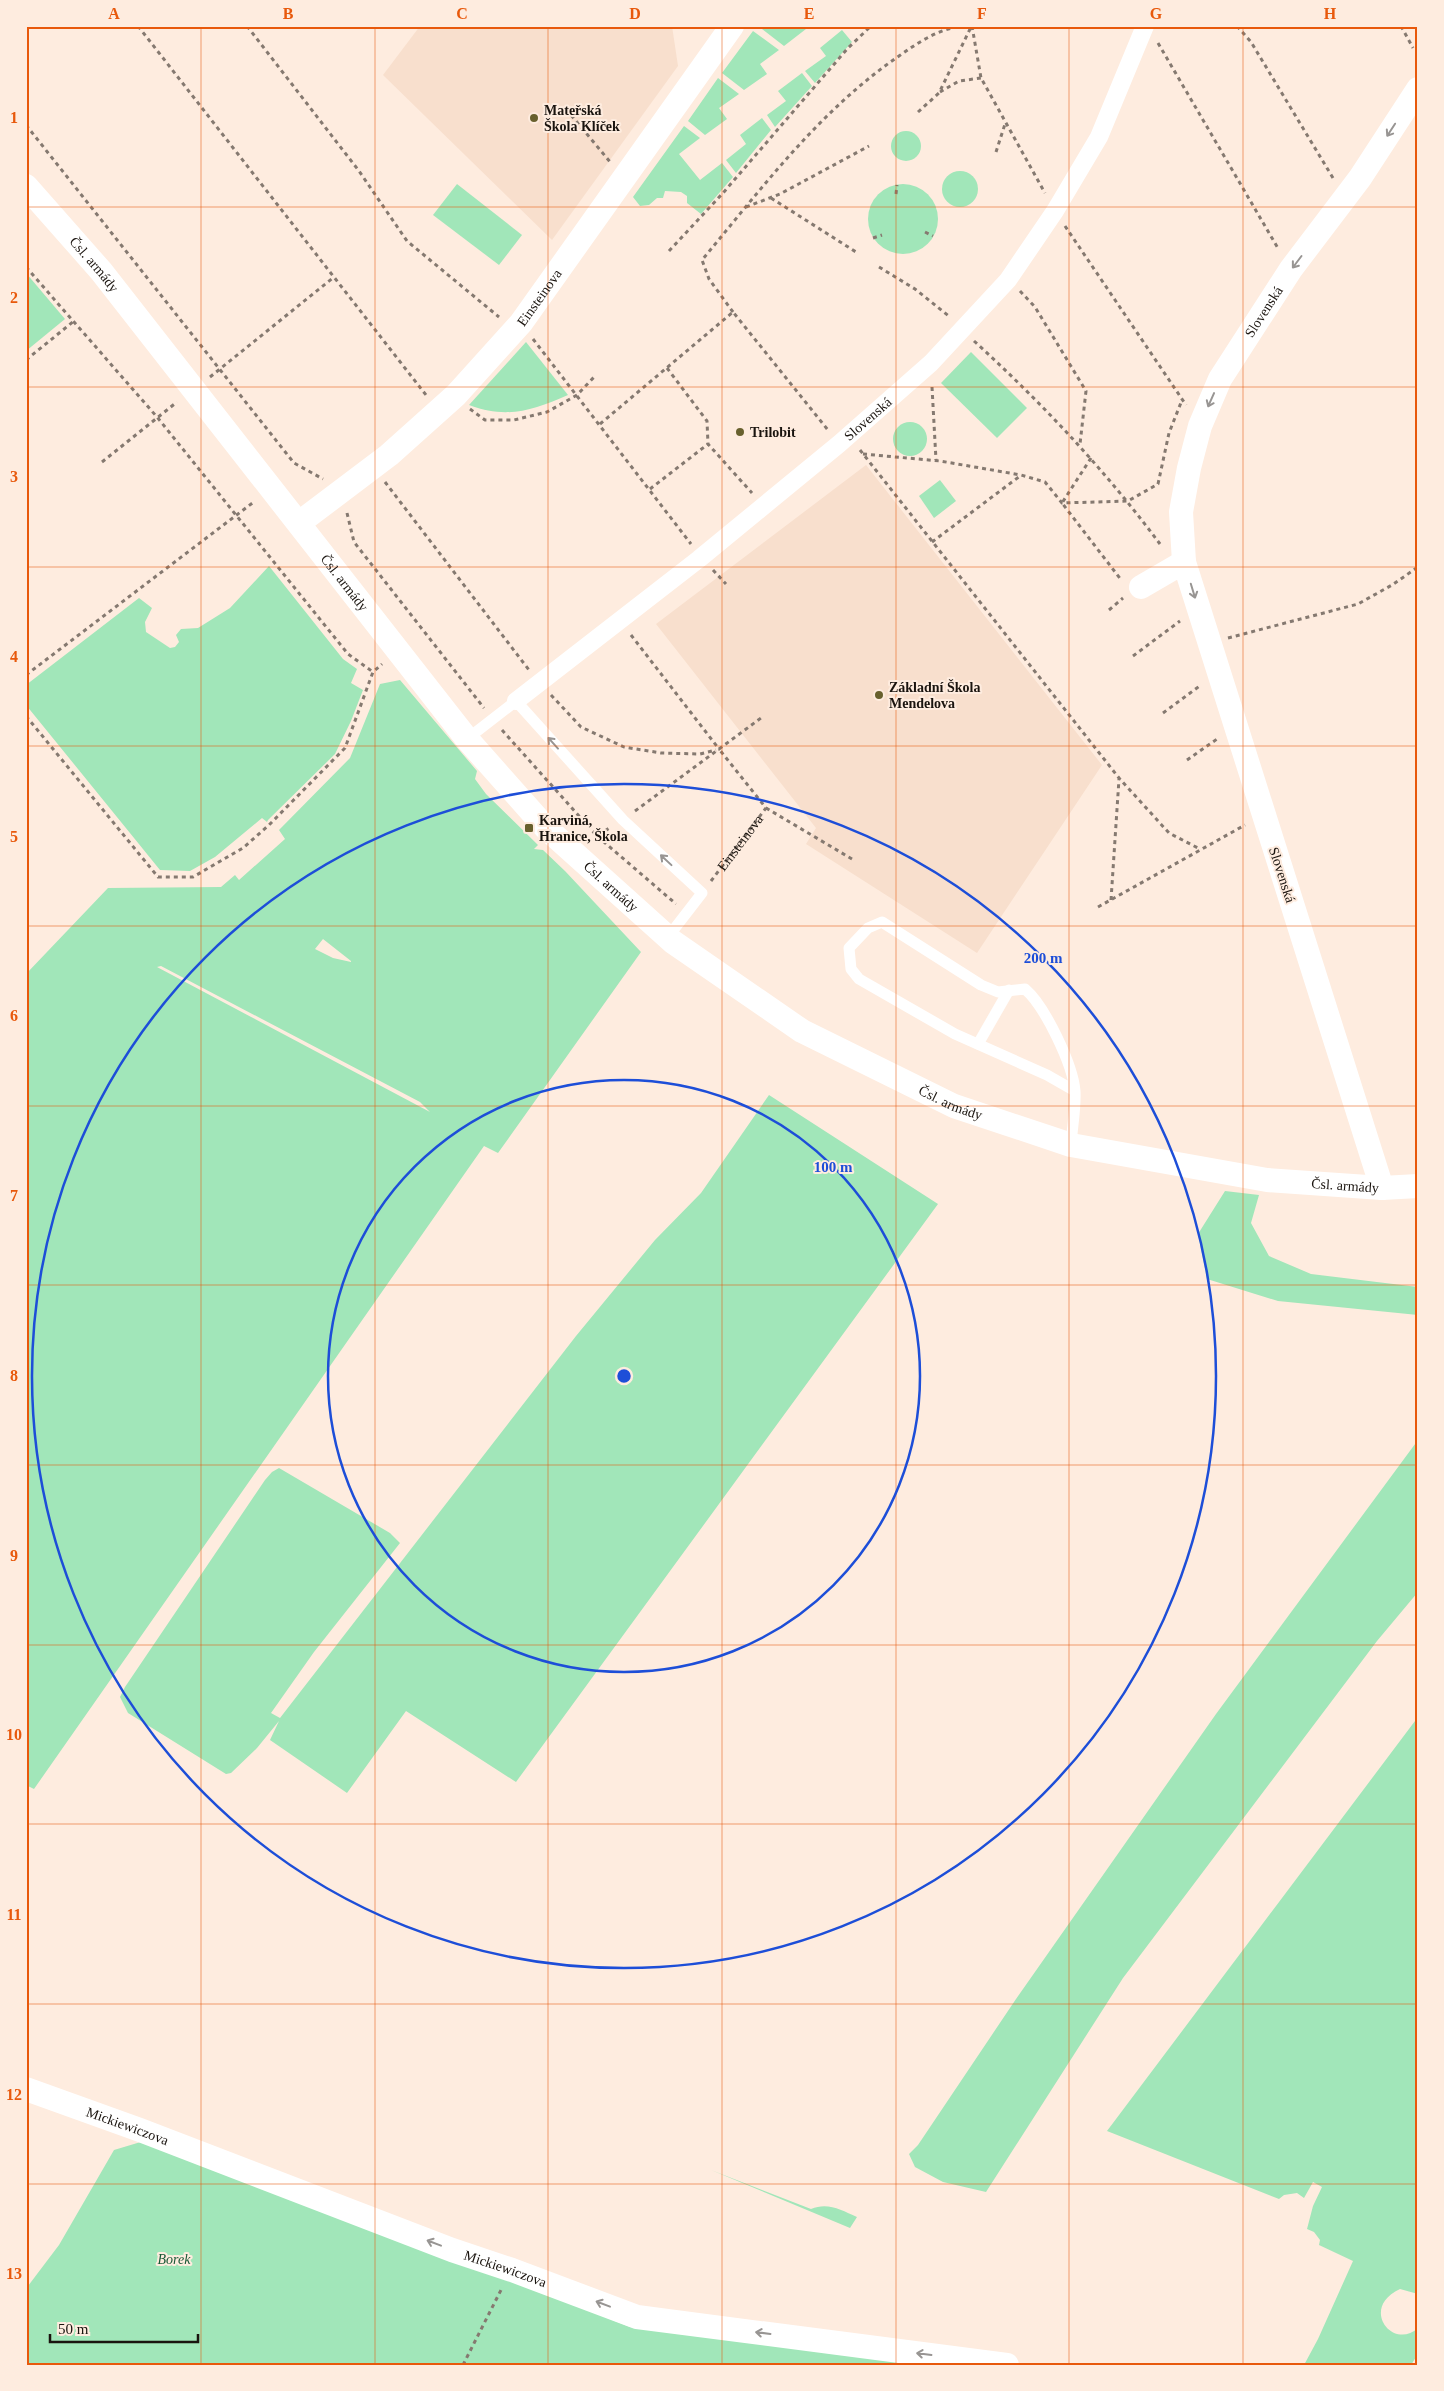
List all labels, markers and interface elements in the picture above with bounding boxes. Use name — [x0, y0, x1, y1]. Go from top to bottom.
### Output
text: A — [108, 5, 120, 22]
text: B — [283, 5, 294, 22]
text: C — [456, 5, 468, 22]
text: D — [629, 5, 641, 22]
text: E — [804, 5, 814, 22]
text: F — [977, 5, 987, 22]
text: G — [1150, 5, 1163, 22]
text: H — [1324, 5, 1337, 22]
place label: Mateřská Škola Klíček — [544, 103, 620, 134]
text: 1 — [10, 109, 18, 126]
marker: Mateřská Škola Klíček — [528, 112, 540, 124]
one-way arrow — [1386, 122, 1396, 136]
street label: Čsl. armády — [67, 233, 122, 295]
one-way arrow — [1291, 255, 1302, 268]
street label: Einsteinova — [514, 266, 565, 329]
street label: Slovenská — [1242, 283, 1286, 340]
text: 2 — [10, 289, 18, 306]
one-way arrow — [1206, 392, 1216, 407]
street label: Slovenská — [841, 394, 895, 443]
place label: Trilobit — [750, 425, 796, 440]
marker: Trilobit — [734, 426, 746, 438]
text: 3 — [10, 468, 18, 485]
street label: Čsl. armády — [318, 551, 371, 614]
one-way arrow — [1188, 583, 1198, 599]
text: 4 — [10, 648, 18, 665]
place label: Základní Škola Mendelova — [889, 679, 980, 711]
marker: Základní Škola Mendelova — [873, 689, 885, 701]
one-way arrow — [548, 736, 559, 749]
street label: Einsteinova — [714, 811, 766, 874]
place label: Karviná, Hranice, Škola — [539, 813, 628, 844]
marker: Karviná, Hranice, Škola — [523, 822, 535, 834]
text: 5 — [10, 828, 18, 845]
street label: Slovenská — [1266, 845, 1298, 905]
one-way arrow — [660, 854, 673, 866]
street label: Čsl. armády — [581, 857, 641, 915]
text: 200 m — [1024, 950, 1063, 966]
text: 6 — [10, 1007, 18, 1024]
street label: Čsl. armády — [916, 1081, 984, 1122]
text: 100 m — [814, 1159, 853, 1175]
street label: Čsl. armády — [1311, 1175, 1379, 1195]
text: 7 — [10, 1187, 18, 1204]
text: 8 — [10, 1367, 18, 1384]
centre of rings — [615, 1367, 633, 1385]
text: 9 — [10, 1547, 18, 1564]
text: 10 — [6, 1726, 22, 1743]
text: 11 — [6, 1906, 22, 1923]
text: 12 — [6, 2086, 22, 2103]
street label: Mickiewiczova — [84, 2104, 171, 2148]
one-way arrow — [427, 2238, 443, 2247]
street label: Mickiewiczova — [462, 2247, 550, 2290]
park label: Borek — [158, 2252, 191, 2267]
text: 13 — [6, 2265, 22, 2282]
one-way arrow — [596, 2299, 611, 2308]
scale bar — [50, 2311, 198, 2343]
text: 50 m — [58, 2321, 89, 2337]
one-way arrow — [755, 2328, 771, 2338]
one-way arrow — [916, 2349, 932, 2359]

